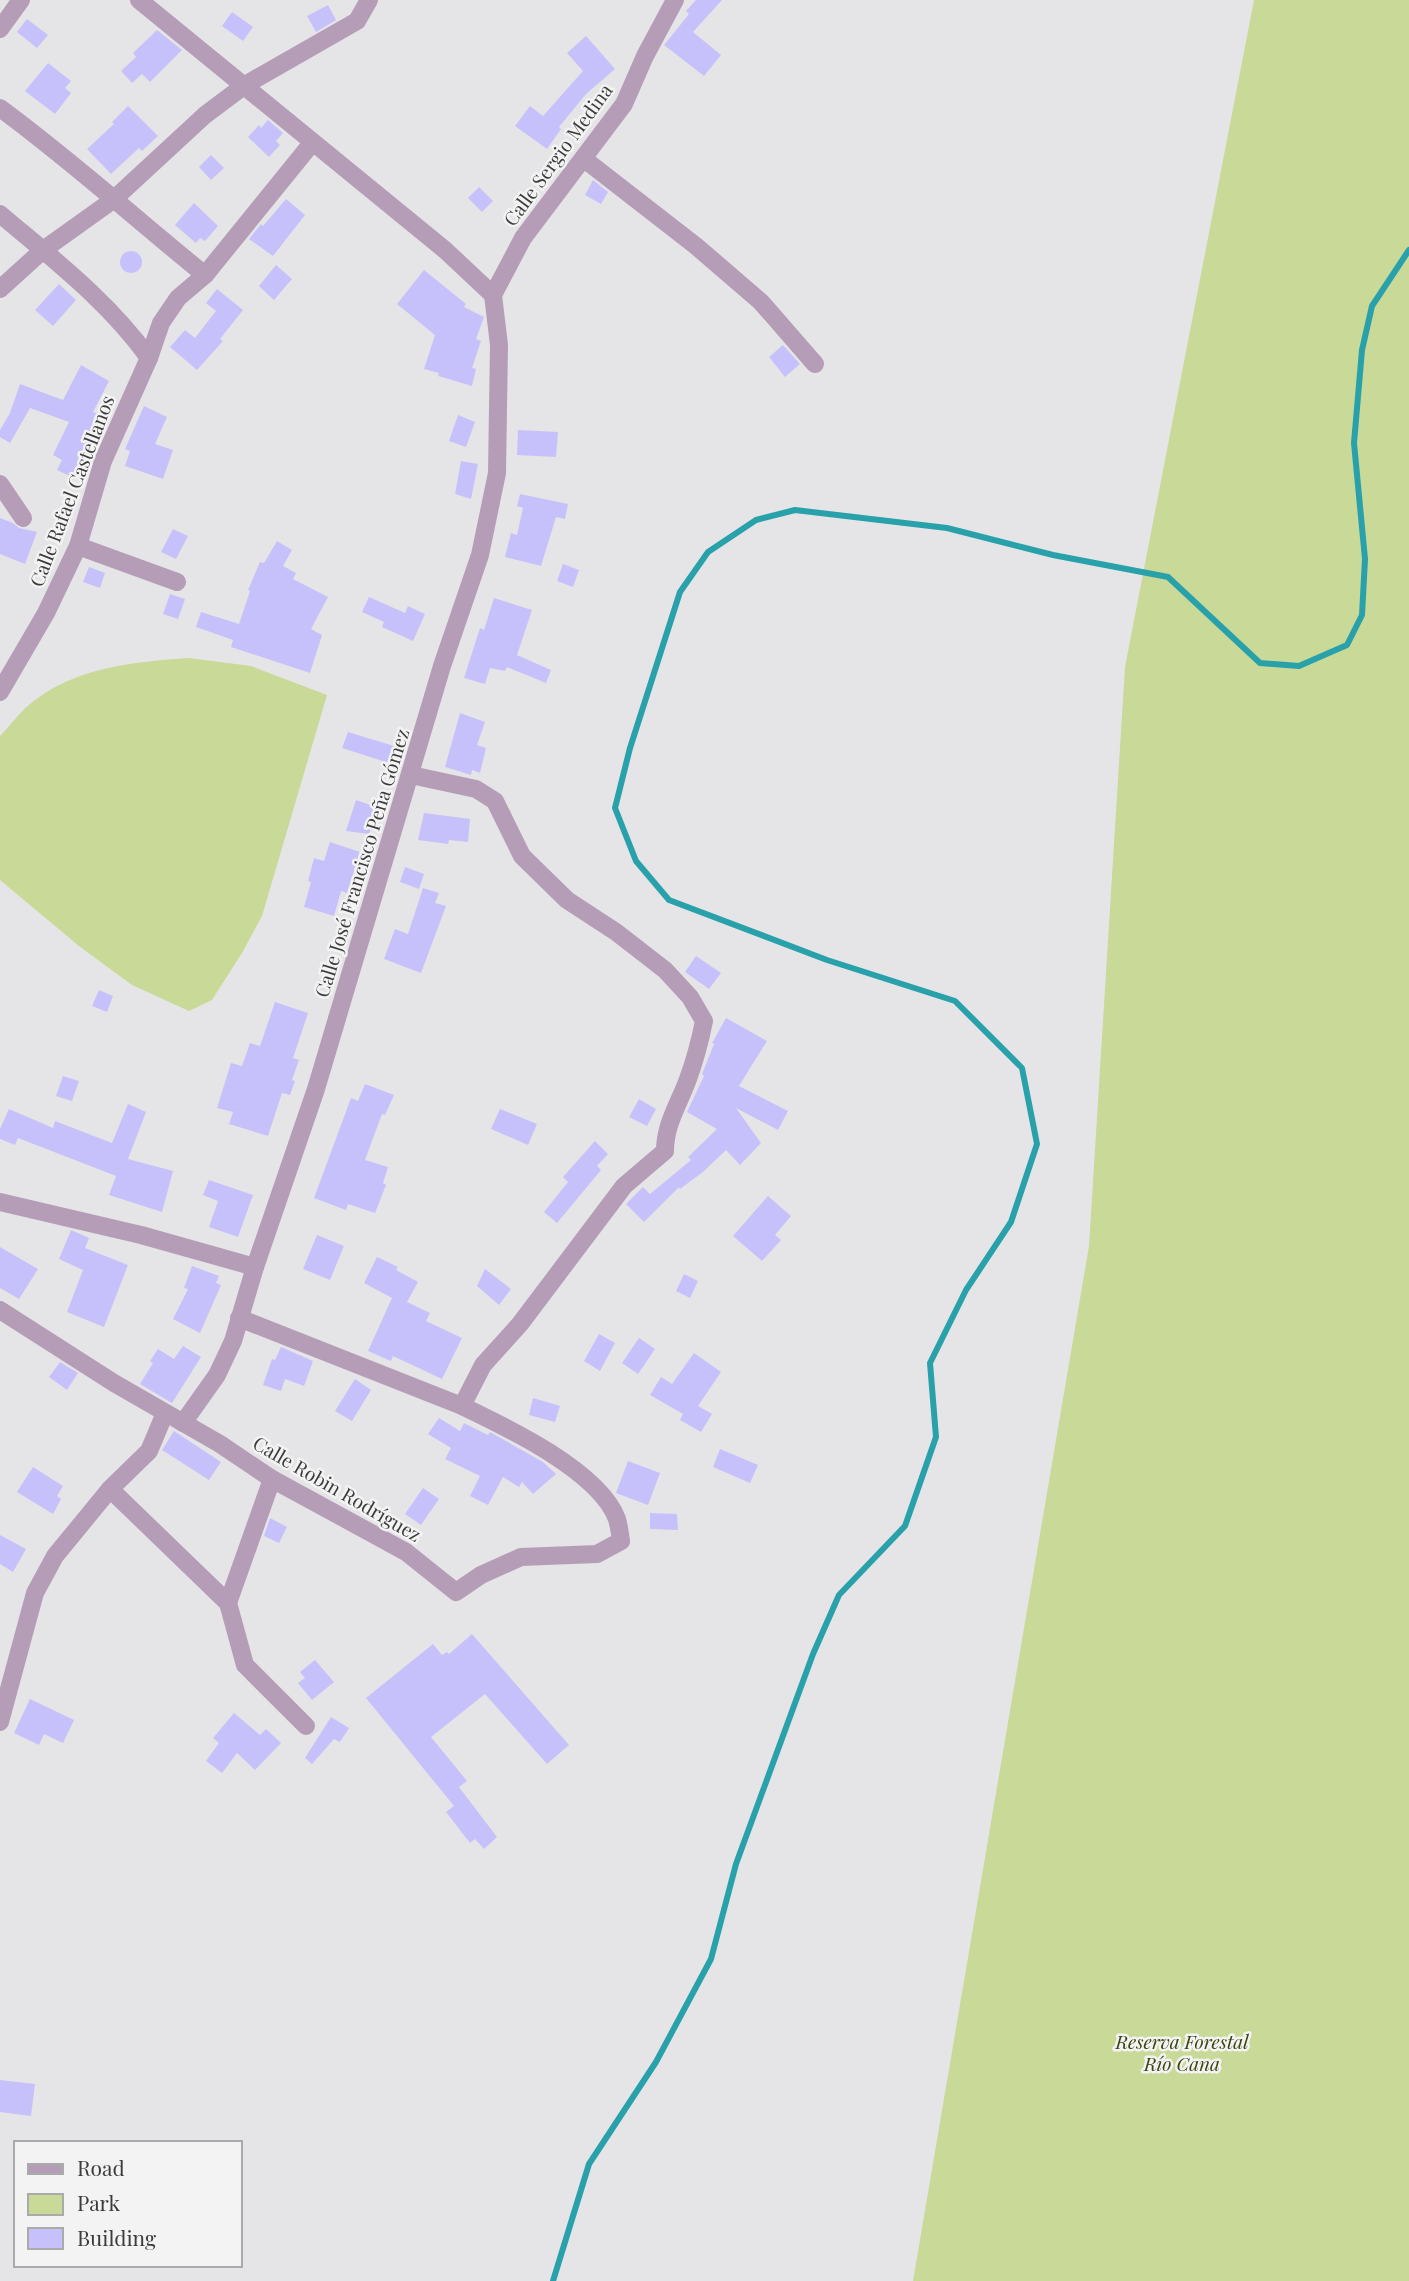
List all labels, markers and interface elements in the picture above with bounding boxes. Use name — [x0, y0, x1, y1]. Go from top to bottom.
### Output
street label: Calle Sergio Medina — [497, 78, 618, 231]
street label: Calle Rafael Castellanos — [23, 391, 120, 590]
street label: Calle José Francisco Peña Gómez — [308, 725, 414, 1000]
street label: Calle Robin Rodríguez — [249, 1429, 426, 1547]
park label: Reserva Forestal Río Cana — [1114, 2028, 1249, 2076]
legend — [14, 2141, 242, 2267]
text: Road — [77, 2153, 125, 2181]
text: Park — [77, 2188, 121, 2216]
text: Building — [77, 2223, 156, 2251]

